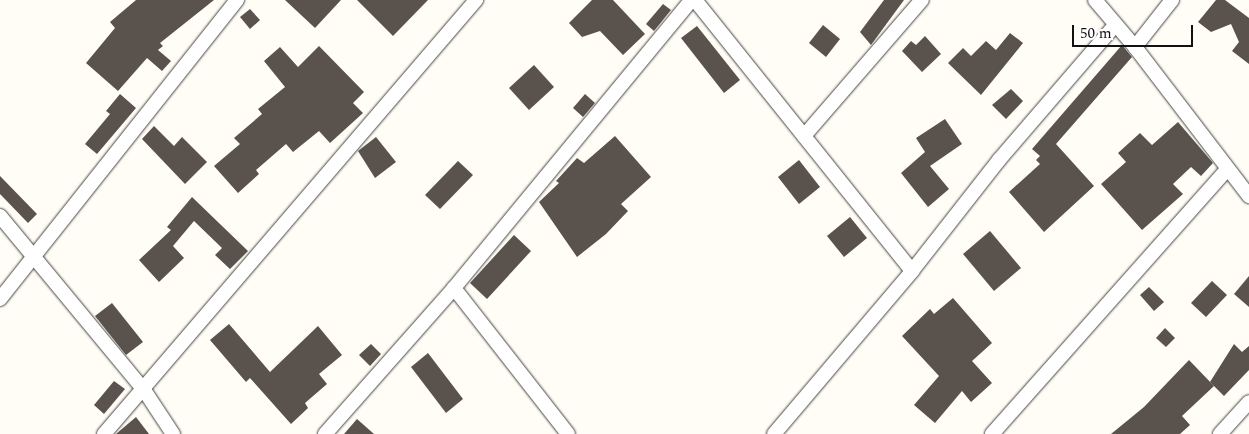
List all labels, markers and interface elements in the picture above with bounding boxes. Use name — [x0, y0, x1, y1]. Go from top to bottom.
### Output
scale bar — [1074, 15, 1195, 47]
text: 50 m — [1080, 22, 1112, 45]

